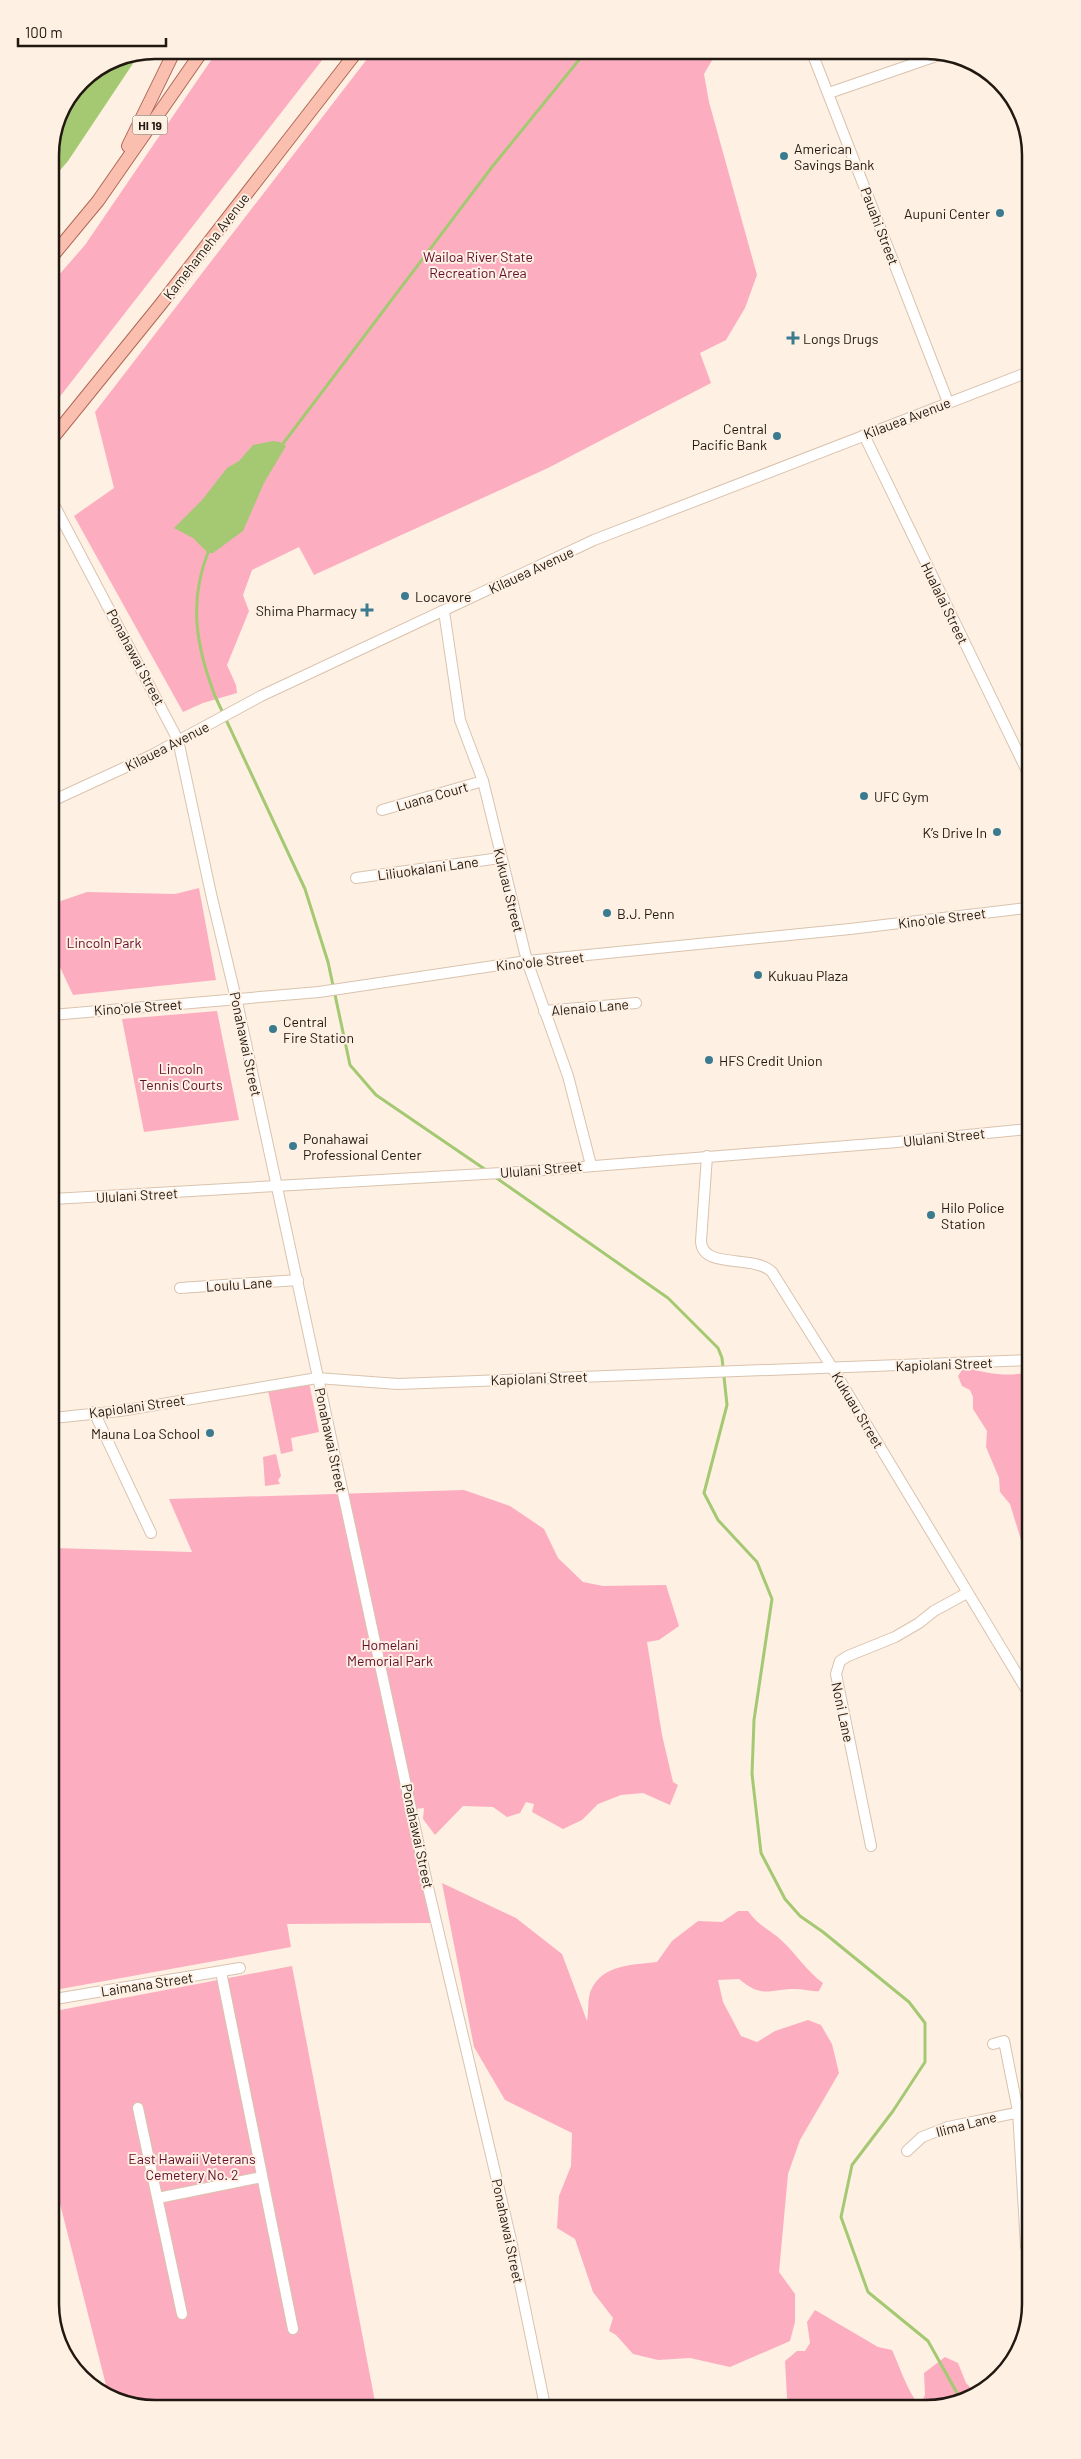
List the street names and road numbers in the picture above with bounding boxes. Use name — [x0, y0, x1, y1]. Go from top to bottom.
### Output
road number: HI 19 — [132, 116, 168, 134]
street label: Pauahi Street — [857, 185, 903, 267]
street label: Kamehameha Avenue — [159, 189, 253, 303]
street label: Kilauea Avenue — [861, 394, 953, 442]
street label: Kilauea Avenue — [486, 543, 576, 597]
street label: Hualalai Street — [918, 559, 972, 647]
street label: Ponahawai Street — [103, 606, 169, 708]
street label: Kilauea Avenue — [122, 718, 212, 774]
street label: Luana Court — [394, 778, 470, 814]
street label: Kukuau Street — [490, 846, 528, 934]
street label: Liliuokalani Lane — [376, 852, 480, 884]
street label: Kinoʻole Street — [897, 904, 987, 932]
street label: Kinoʻole Street — [495, 948, 585, 974]
street label: Ponahawai Street — [227, 990, 265, 1098]
street label: Kinoʻole Street — [93, 995, 183, 1019]
street label: Alenaio Lane — [550, 995, 630, 1019]
street label: Ululani Street — [902, 1124, 986, 1150]
street label: Ululani Street — [499, 1157, 583, 1181]
street label: Ululani Street — [95, 1184, 179, 1206]
street label: Loulu Lane — [205, 1273, 273, 1295]
street label: Kapiolani Street — [895, 1354, 993, 1374]
street label: Kapiolani Street — [490, 1368, 588, 1388]
street label: Kukuau Street — [828, 1369, 888, 1451]
street label: Ponahawai Street — [312, 1386, 350, 1494]
street label: Kapiolani Street — [88, 1391, 186, 1421]
street label: Noni Lane — [828, 1680, 858, 1744]
street label: Ponahawai Street — [399, 1782, 437, 1890]
street label: Laimana Street — [100, 1968, 194, 2000]
street label: Ilima Lane — [934, 2108, 998, 2140]
street label: Ponahawai Street — [489, 2177, 527, 2285]

